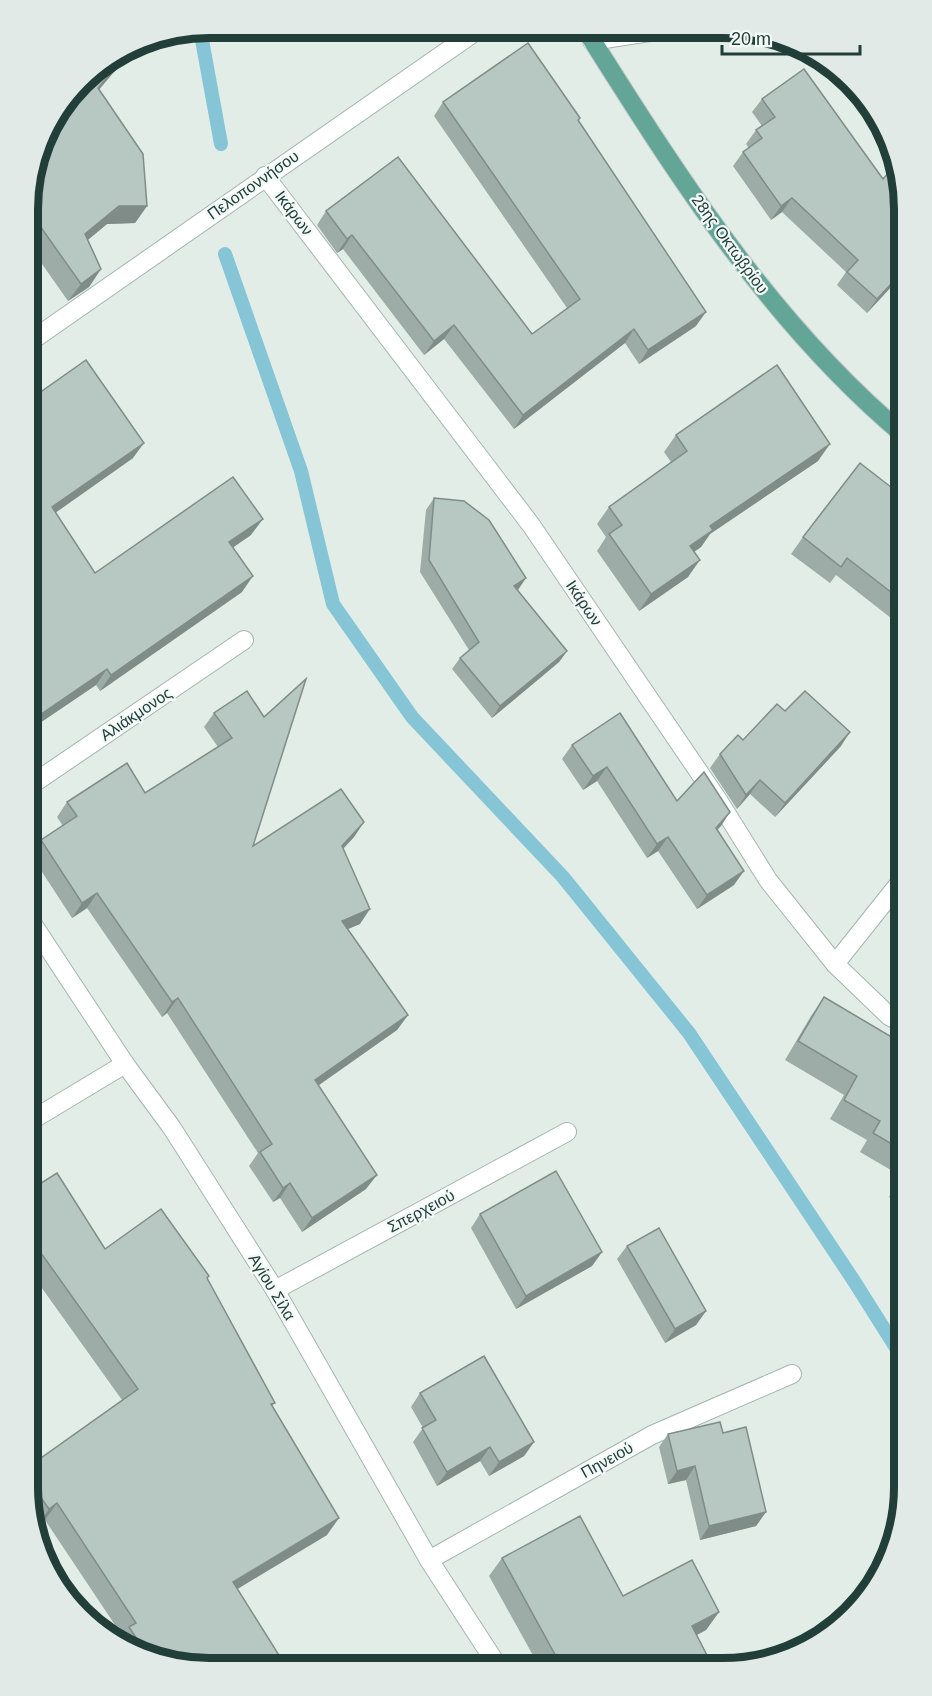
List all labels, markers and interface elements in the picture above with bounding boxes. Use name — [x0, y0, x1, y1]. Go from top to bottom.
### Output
scale bar — [722, 18, 860, 56]
text: 20 m — [731, 29, 771, 49]
street label: Πελοποννήσου — [204, 147, 302, 223]
street label: Ικάρων — [272, 187, 316, 239]
street label: 28ης Οκτωβρίου — [689, 192, 771, 296]
street label: Ικάρων — [563, 577, 605, 629]
street label: Αλιάκμονος — [97, 684, 175, 744]
street label: Σπερχειού — [385, 1186, 457, 1236]
street label: Αγίου Σίλα — [246, 1251, 298, 1323]
street label: Πηνειού — [578, 1439, 636, 1481]

